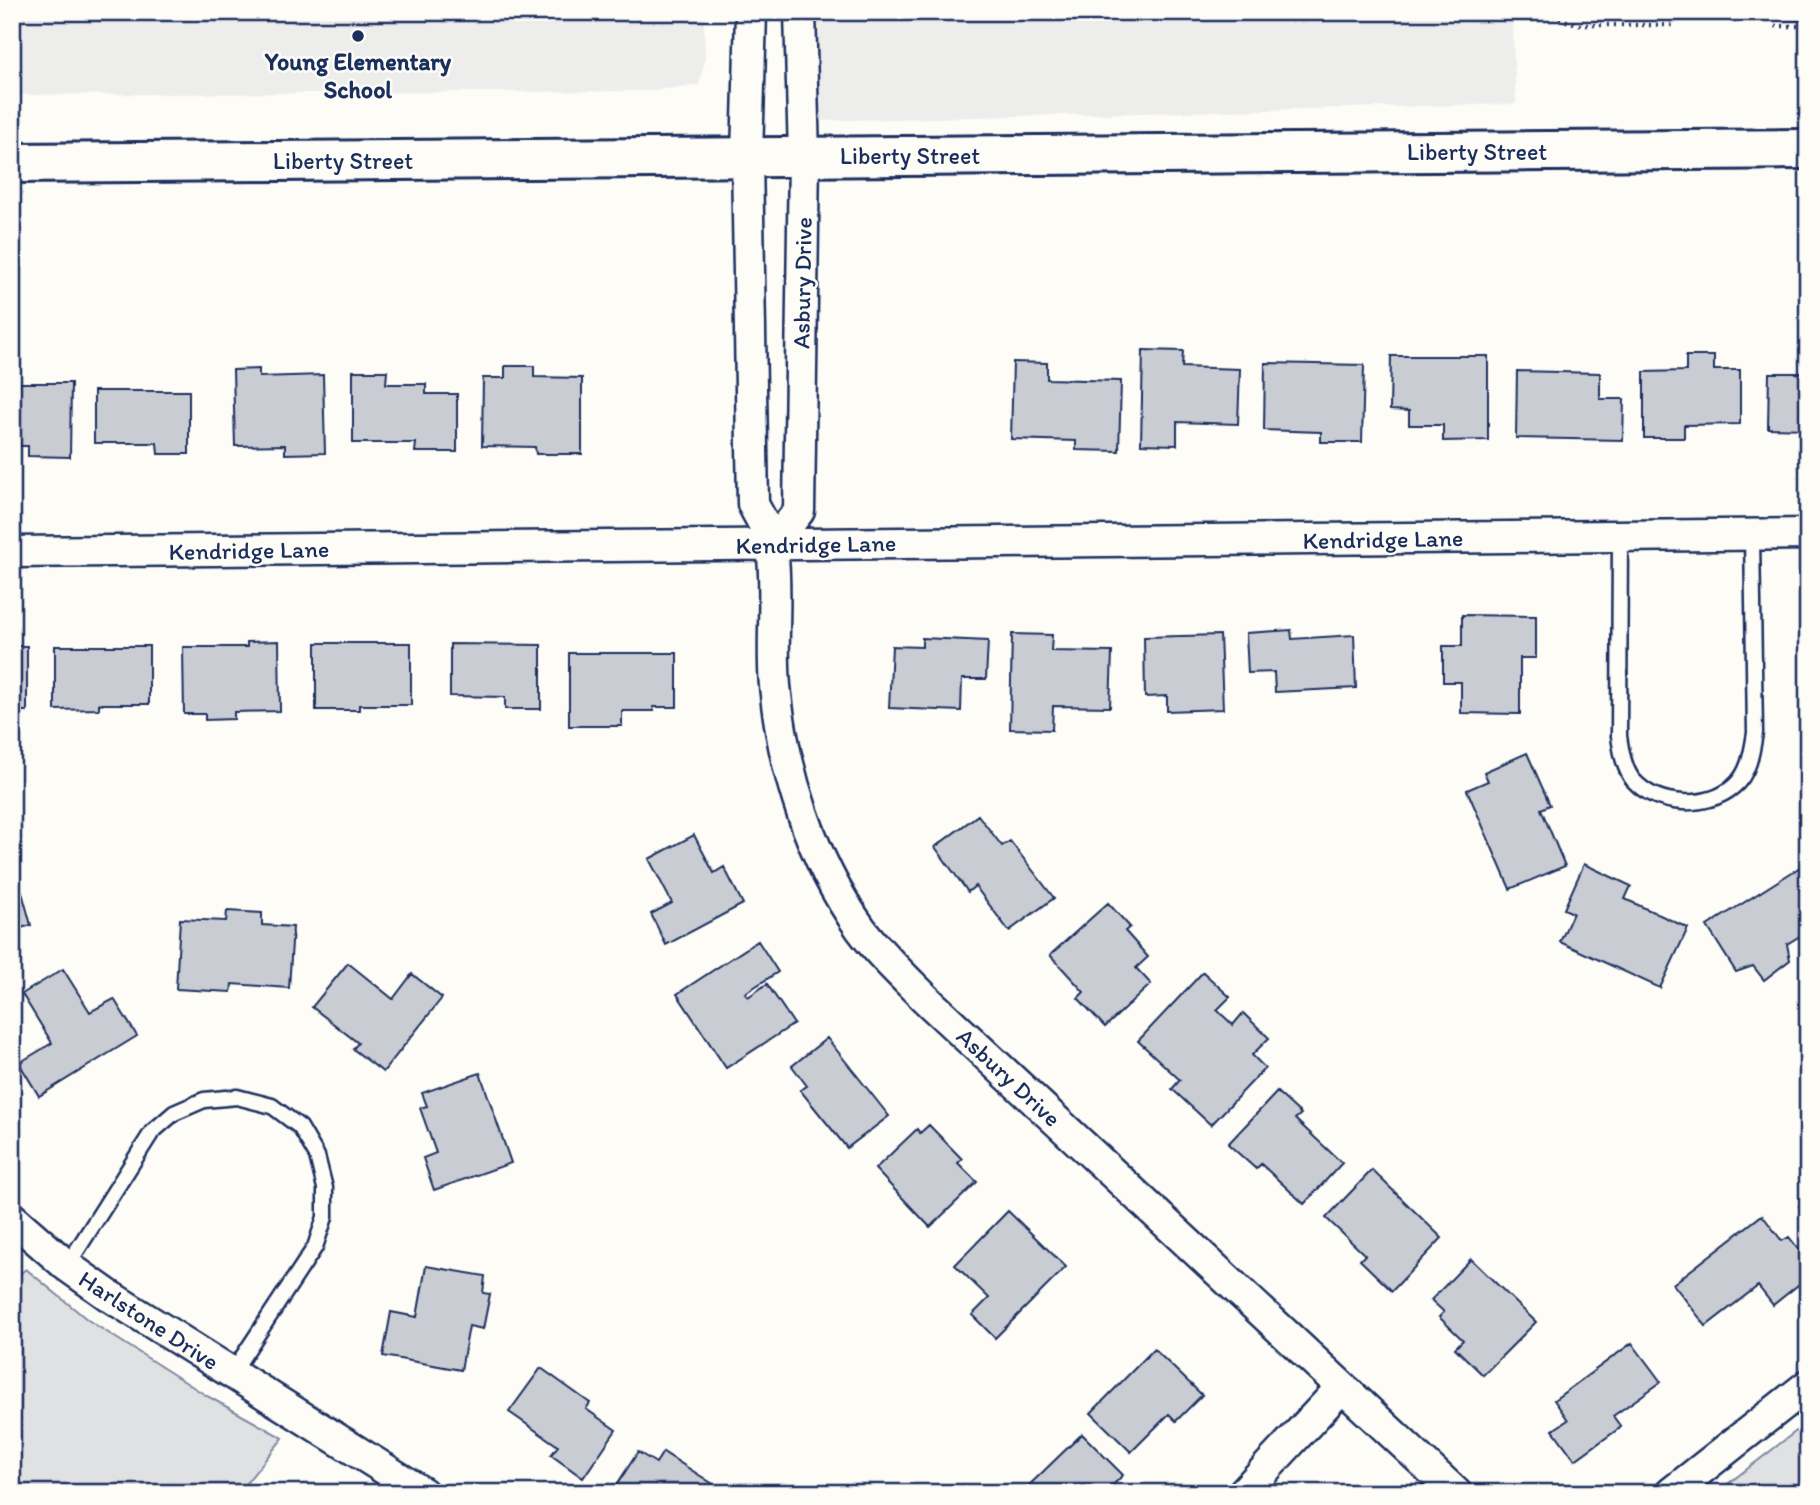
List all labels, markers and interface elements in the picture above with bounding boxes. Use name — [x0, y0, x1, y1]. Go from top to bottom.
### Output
marker: Young Elementary School — [350, 28, 366, 44]
place label: Young Elementary School — [264, 47, 452, 104]
street label: Liberty Street — [1407, 137, 1547, 166]
street label: Liberty Street — [840, 141, 980, 170]
street label: Liberty Street — [273, 146, 413, 175]
street label: Asbury Drive — [786, 217, 818, 349]
street label: Kendridge Lane — [1302, 523, 1464, 555]
street label: Kendridge Lane — [735, 528, 897, 560]
street label: Kendridge Lane — [168, 534, 330, 566]
street label: Asbury Drive — [951, 1021, 1067, 1133]
street label: Harlstone Drive — [73, 1264, 225, 1376]

